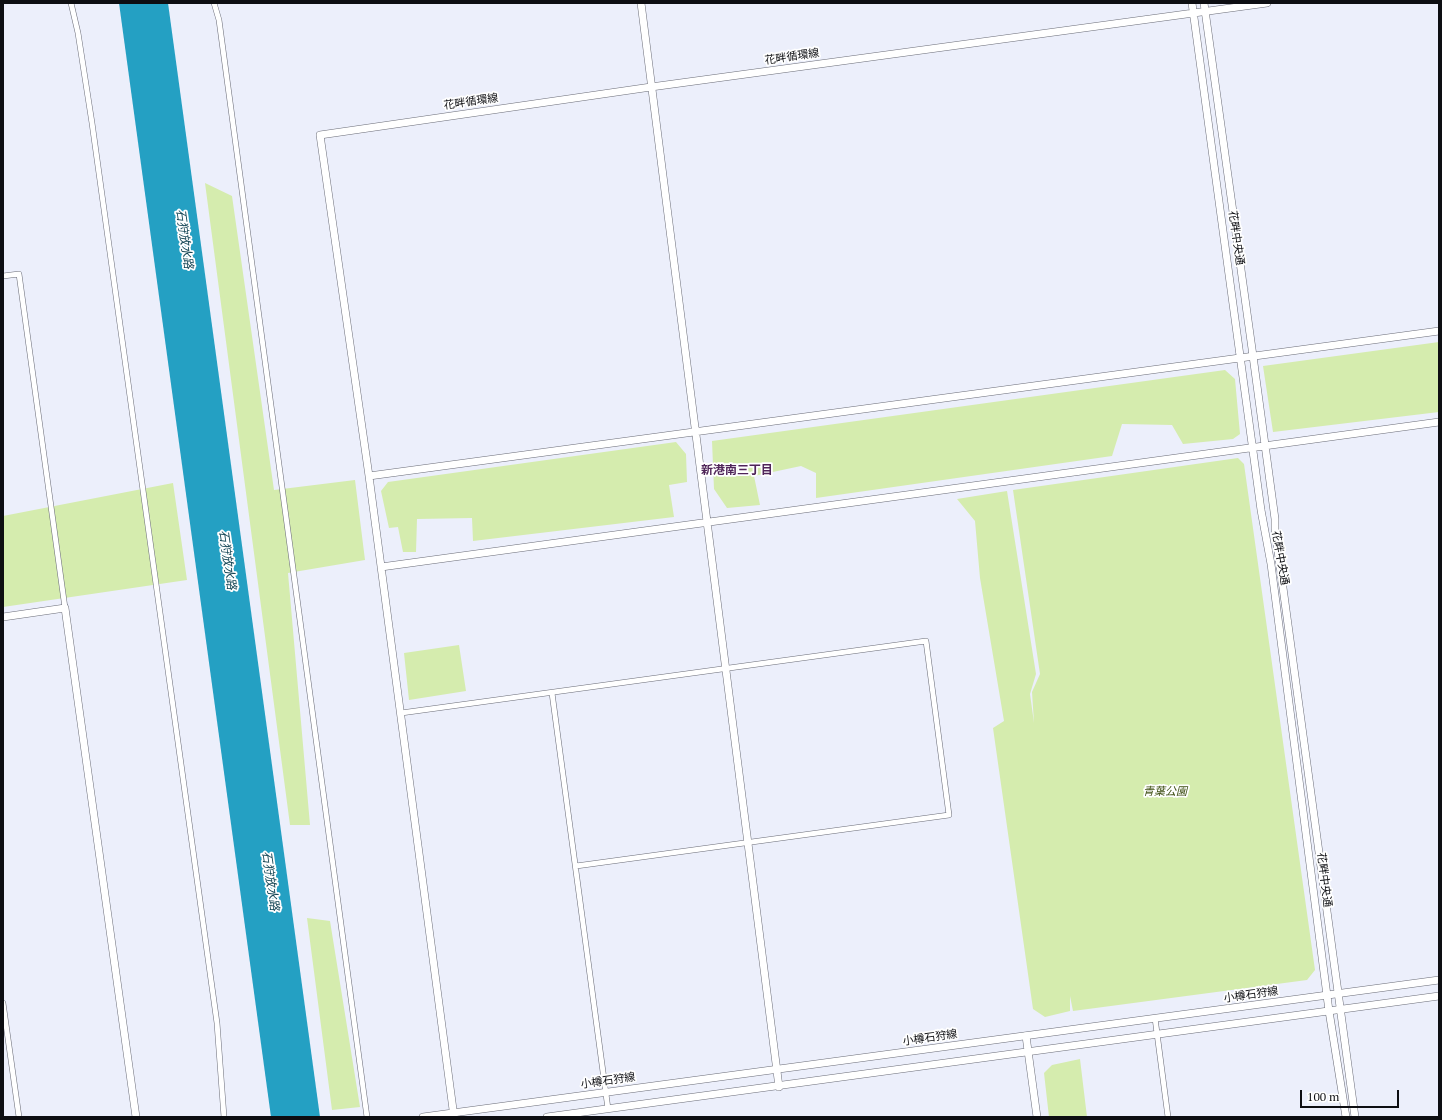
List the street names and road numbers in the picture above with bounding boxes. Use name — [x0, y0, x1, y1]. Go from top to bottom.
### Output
street label: 花畔循環線 — [764, 47, 820, 67]
street label: 花畔循環線 — [443, 92, 499, 112]
street label: 花畔中央通 — [1226, 210, 1246, 266]
street label: 花畔中央通 — [1269, 530, 1291, 586]
street label: 花畔中央通 — [1314, 852, 1334, 908]
street label: 小樽石狩線 — [1223, 985, 1279, 1005]
street label: 小樽石狩線 — [902, 1028, 958, 1048]
street label: 小樽石狩線 — [580, 1071, 636, 1091]

